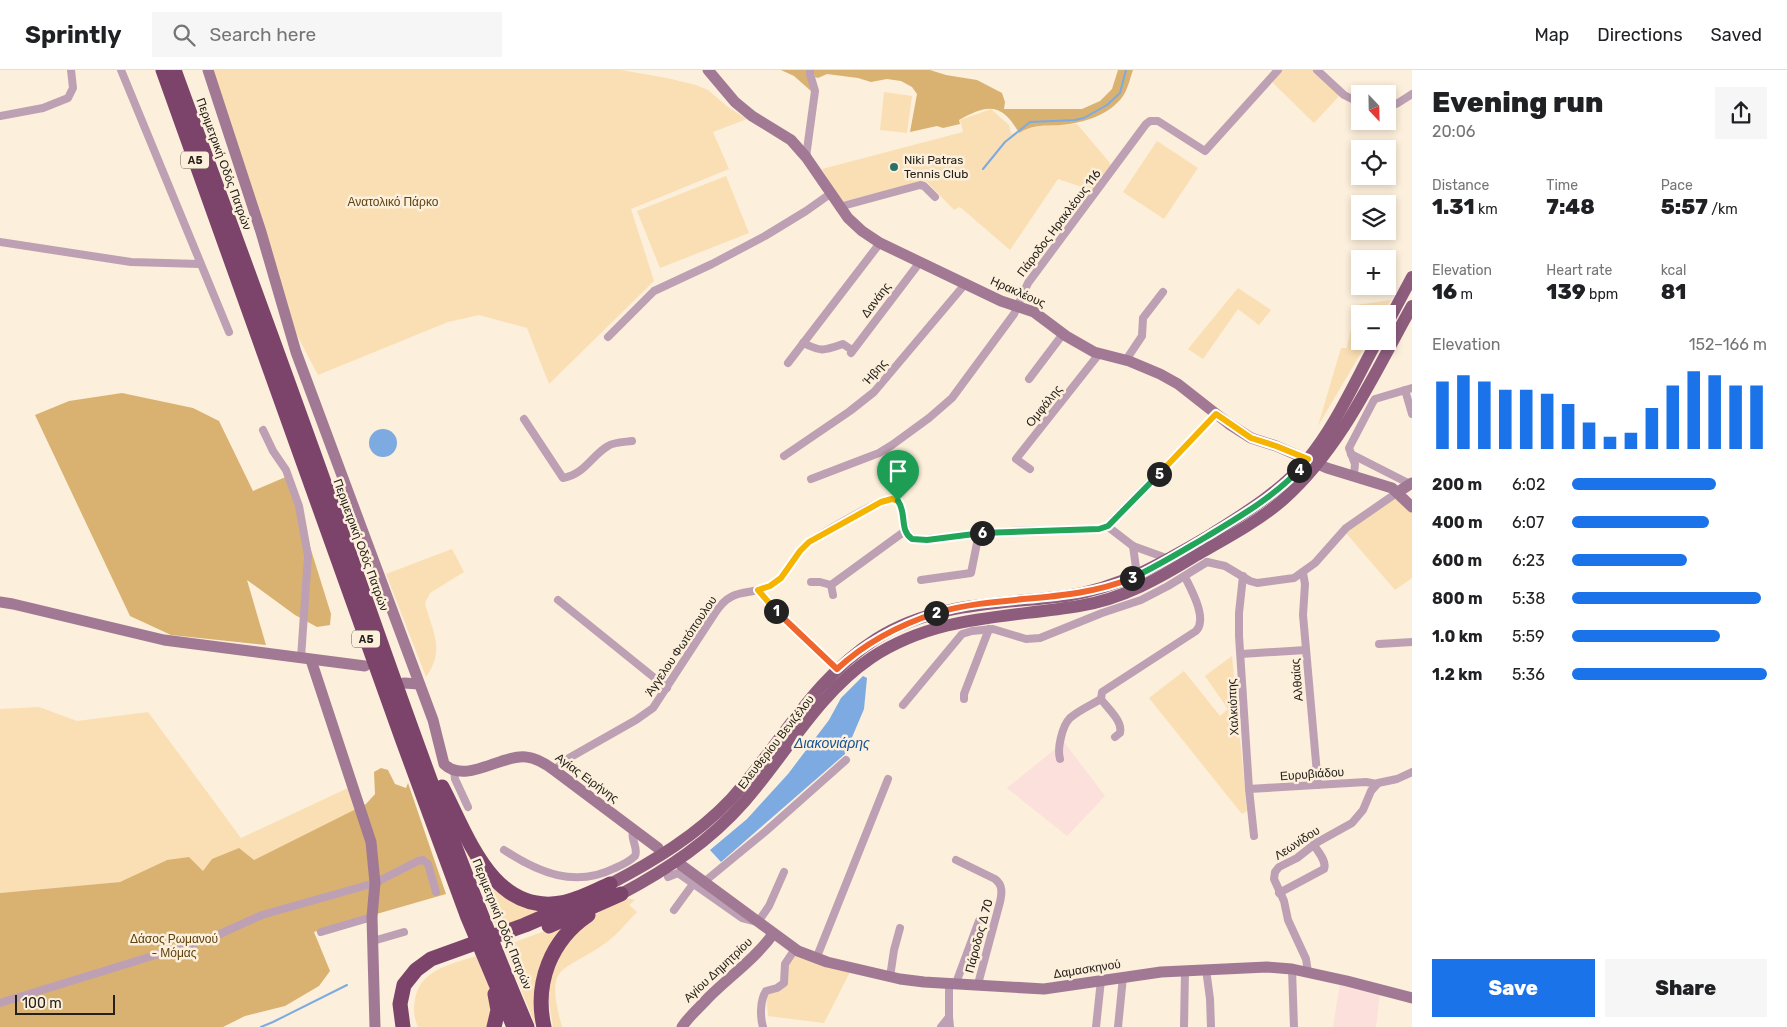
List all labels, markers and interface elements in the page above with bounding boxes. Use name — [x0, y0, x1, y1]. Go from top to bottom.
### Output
search box — [152, 12, 502, 57]
text: Sprintly — [25, 21, 122, 49]
icon: search — [170, 21, 198, 49]
text: Search here — [210, 23, 316, 46]
text: Map — [1534, 24, 1569, 46]
text: Directions — [1597, 24, 1683, 46]
text: Saved — [1711, 24, 1762, 46]
north arrow — [1351, 85, 1396, 130]
map controls — [1351, 85, 1396, 350]
text: Evening run — [1432, 86, 1603, 119]
button: share — [1715, 87, 1767, 139]
street label: Περιμετρική Οδός Πατρών — [194, 96, 254, 232]
text: 20:06 — [1432, 122, 1475, 141]
button: locate — [1351, 140, 1396, 185]
road number: Α5 — [181, 152, 209, 168]
place label: Niki Patras Tennis Club — [904, 153, 968, 181]
marker: Niki Patras Tennis Club — [888, 161, 900, 173]
street label: Πάροδος Ηρακλέους 116 — [1014, 167, 1104, 279]
text: Distance — [1432, 177, 1489, 194]
text: Time — [1546, 177, 1578, 194]
text: Pace — [1661, 177, 1693, 194]
text: 1.31 — [1432, 194, 1475, 219]
text: 7:48 — [1546, 194, 1595, 219]
text: 5:57 — [1661, 194, 1708, 219]
park label: Ανατολικό Πάρκο — [348, 195, 439, 209]
button: layers — [1351, 195, 1396, 240]
text: km — [1475, 201, 1498, 218]
text: /km — [1708, 201, 1738, 218]
button: + — [1351, 250, 1396, 295]
text: Elevation — [1432, 262, 1492, 279]
text: Heart rate — [1546, 262, 1612, 279]
text: kcal — [1661, 262, 1686, 279]
street label: Ηρακλέους — [988, 274, 1048, 310]
text: 16 — [1432, 279, 1457, 304]
text: 139 — [1546, 279, 1586, 304]
text: 81 — [1661, 279, 1686, 304]
street label: Δανάης — [858, 280, 894, 320]
text: m — [1457, 286, 1473, 303]
text: bpm — [1586, 286, 1618, 303]
button: − — [1351, 305, 1396, 350]
text: Elevation — [1432, 335, 1501, 354]
text: 152–166 m — [1689, 335, 1767, 354]
street label: Ήβης — [859, 356, 890, 388]
street label: Ομφάλης — [1023, 382, 1065, 430]
pin — [877, 450, 919, 501]
icon: arrive — [884, 457, 912, 485]
pin: 4 — [1286, 458, 1312, 482]
pin: 5 — [1146, 462, 1172, 486]
text: 4 — [1295, 462, 1304, 479]
text: 5 — [1155, 466, 1164, 483]
text: 200 m — [1432, 475, 1482, 494]
text: 6:02 — [1512, 475, 1545, 494]
street label: Περιμετρική Οδός Πατρών — [331, 477, 391, 613]
text: 400 m — [1432, 513, 1483, 532]
text: 6:07 — [1512, 513, 1544, 532]
pin: 6 — [970, 520, 994, 546]
text: 6 — [978, 525, 987, 542]
text: 600 m — [1432, 551, 1482, 570]
text: 6:23 — [1512, 551, 1545, 570]
pin: 3 — [1120, 566, 1144, 590]
text: 3 — [1128, 570, 1137, 587]
text: 800 m — [1432, 589, 1483, 608]
text: 5:38 — [1512, 589, 1545, 608]
street label: Άγγελου Φωτόπουλου — [642, 593, 720, 699]
pin: 1 — [764, 598, 788, 624]
pin: 2 — [924, 600, 948, 626]
text: 1 — [773, 603, 780, 620]
text: 2 — [932, 605, 941, 622]
text: 1.0 km — [1432, 627, 1483, 646]
text: 5:59 — [1512, 627, 1545, 646]
road number: Α5 — [352, 630, 380, 648]
street label: Αλθαίας — [1288, 658, 1306, 702]
text: 1.2 km — [1432, 665, 1482, 684]
text: 5:36 — [1512, 665, 1545, 684]
street label: Χαλκιόπης — [1225, 678, 1241, 736]
street label: Ελευθερίου Βενιζέλου — [735, 692, 817, 792]
water label: Διακονιάρης — [793, 735, 870, 752]
street label: Αγίας Ειρήνης — [553, 750, 622, 806]
street label: Ευρυβιάδου — [1279, 765, 1345, 783]
street label: Λεωνίδου — [1272, 823, 1322, 863]
street label: Περιμετρική Οδός Πατρών — [469, 857, 535, 991]
street label: Πάροδος Δ 70 — [962, 898, 996, 974]
park label: Δάσος Ρωμανού - Μόμας — [130, 932, 218, 960]
street label: Αγίου Δημητρίου — [681, 935, 755, 1005]
street label: Δαμασκηνού — [1052, 957, 1122, 981]
button: Save — [1432, 959, 1595, 1017]
button: Share — [1605, 959, 1767, 1017]
scale bar — [15, 992, 115, 1015]
text: 100 m — [22, 995, 62, 1012]

